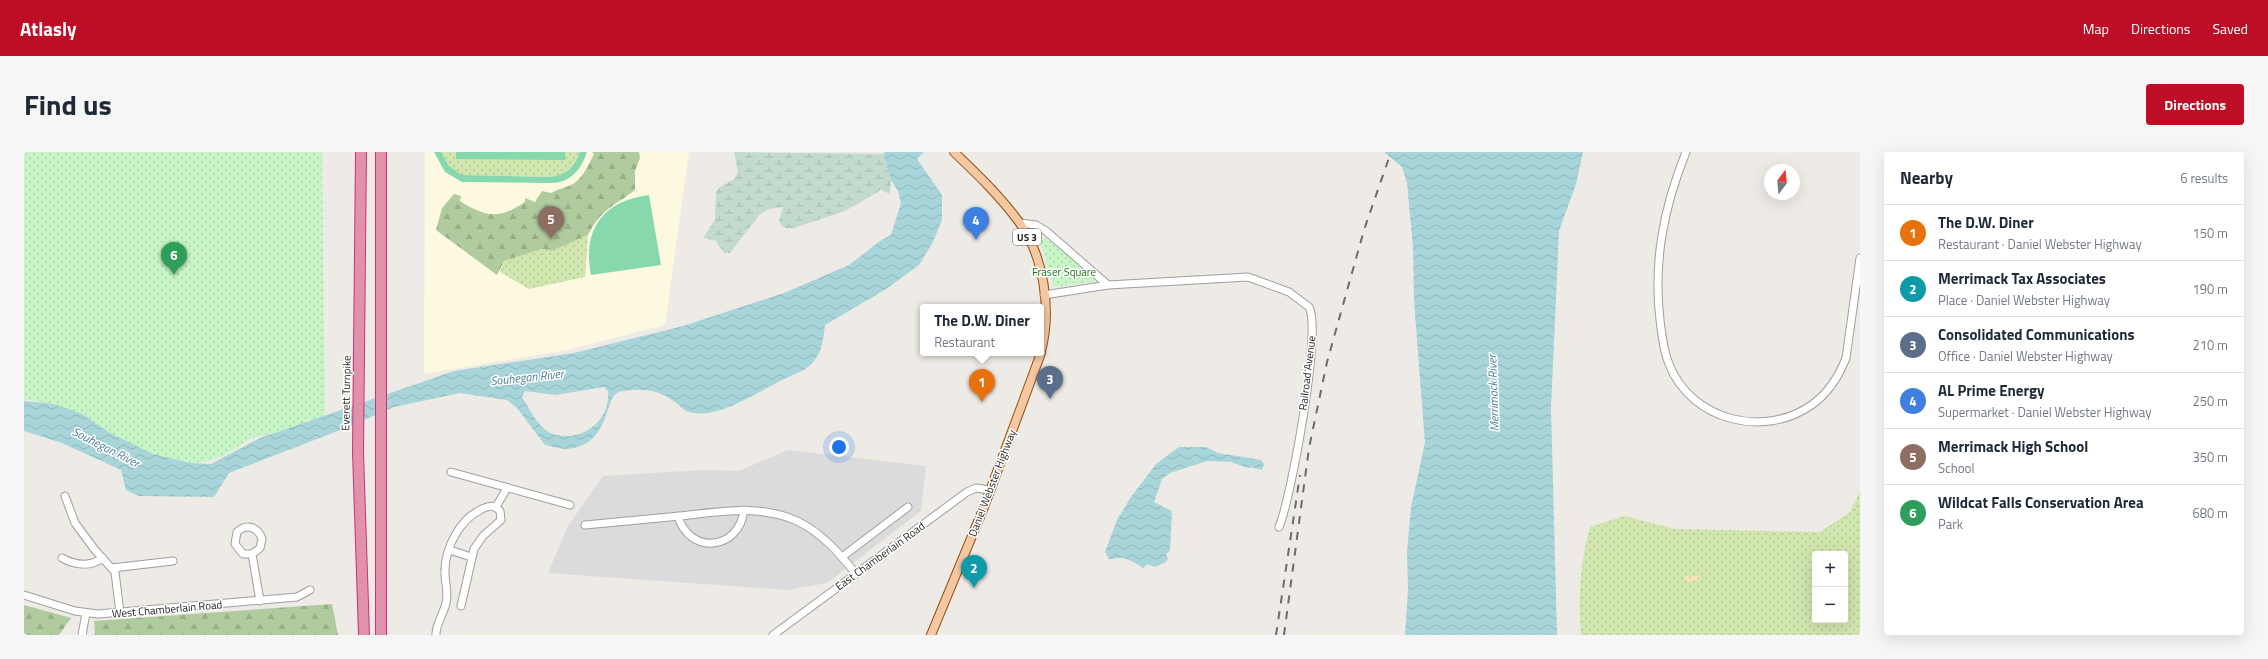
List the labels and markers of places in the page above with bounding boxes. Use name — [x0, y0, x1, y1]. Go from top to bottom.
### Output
pin: 5 — [538, 206, 564, 239]
pin: 4 — [963, 207, 989, 240]
pin: 6 — [161, 242, 187, 275]
pin: 3 — [1037, 366, 1063, 399]
pin: 1 — [969, 369, 995, 402]
pin: 2 — [961, 555, 987, 588]

